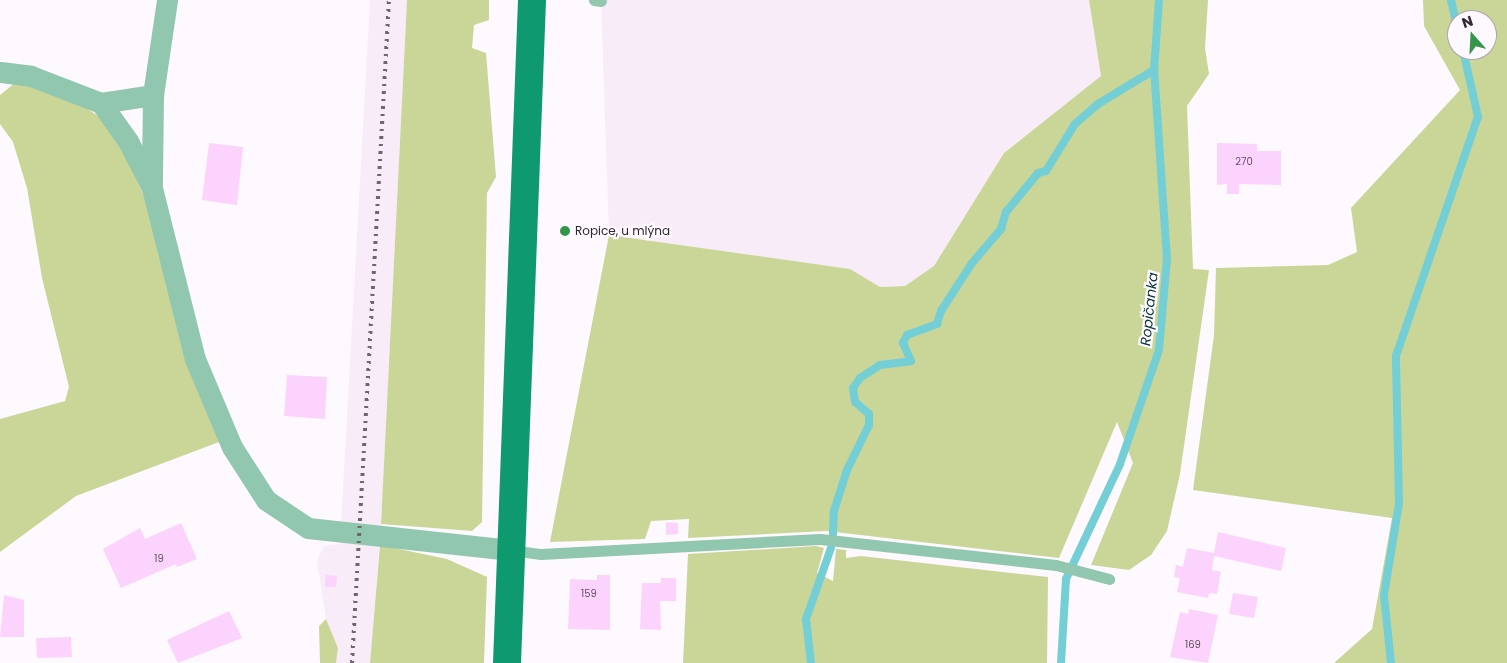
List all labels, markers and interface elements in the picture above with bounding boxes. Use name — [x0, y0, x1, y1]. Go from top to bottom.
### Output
north arrow — [1447, 10, 1497, 60]
text: N — [1459, 11, 1476, 33]
house number: 270 — [1235, 156, 1253, 168]
place label: Ropice, u mlýna — [575, 224, 670, 238]
marker: Ropice, u mlýna — [559, 225, 571, 237]
water label: Ropičanka — [1137, 271, 1161, 347]
house number: 19 — [154, 553, 164, 565]
house number: 159 — [581, 588, 597, 600]
house number: 169 — [1185, 639, 1201, 651]

